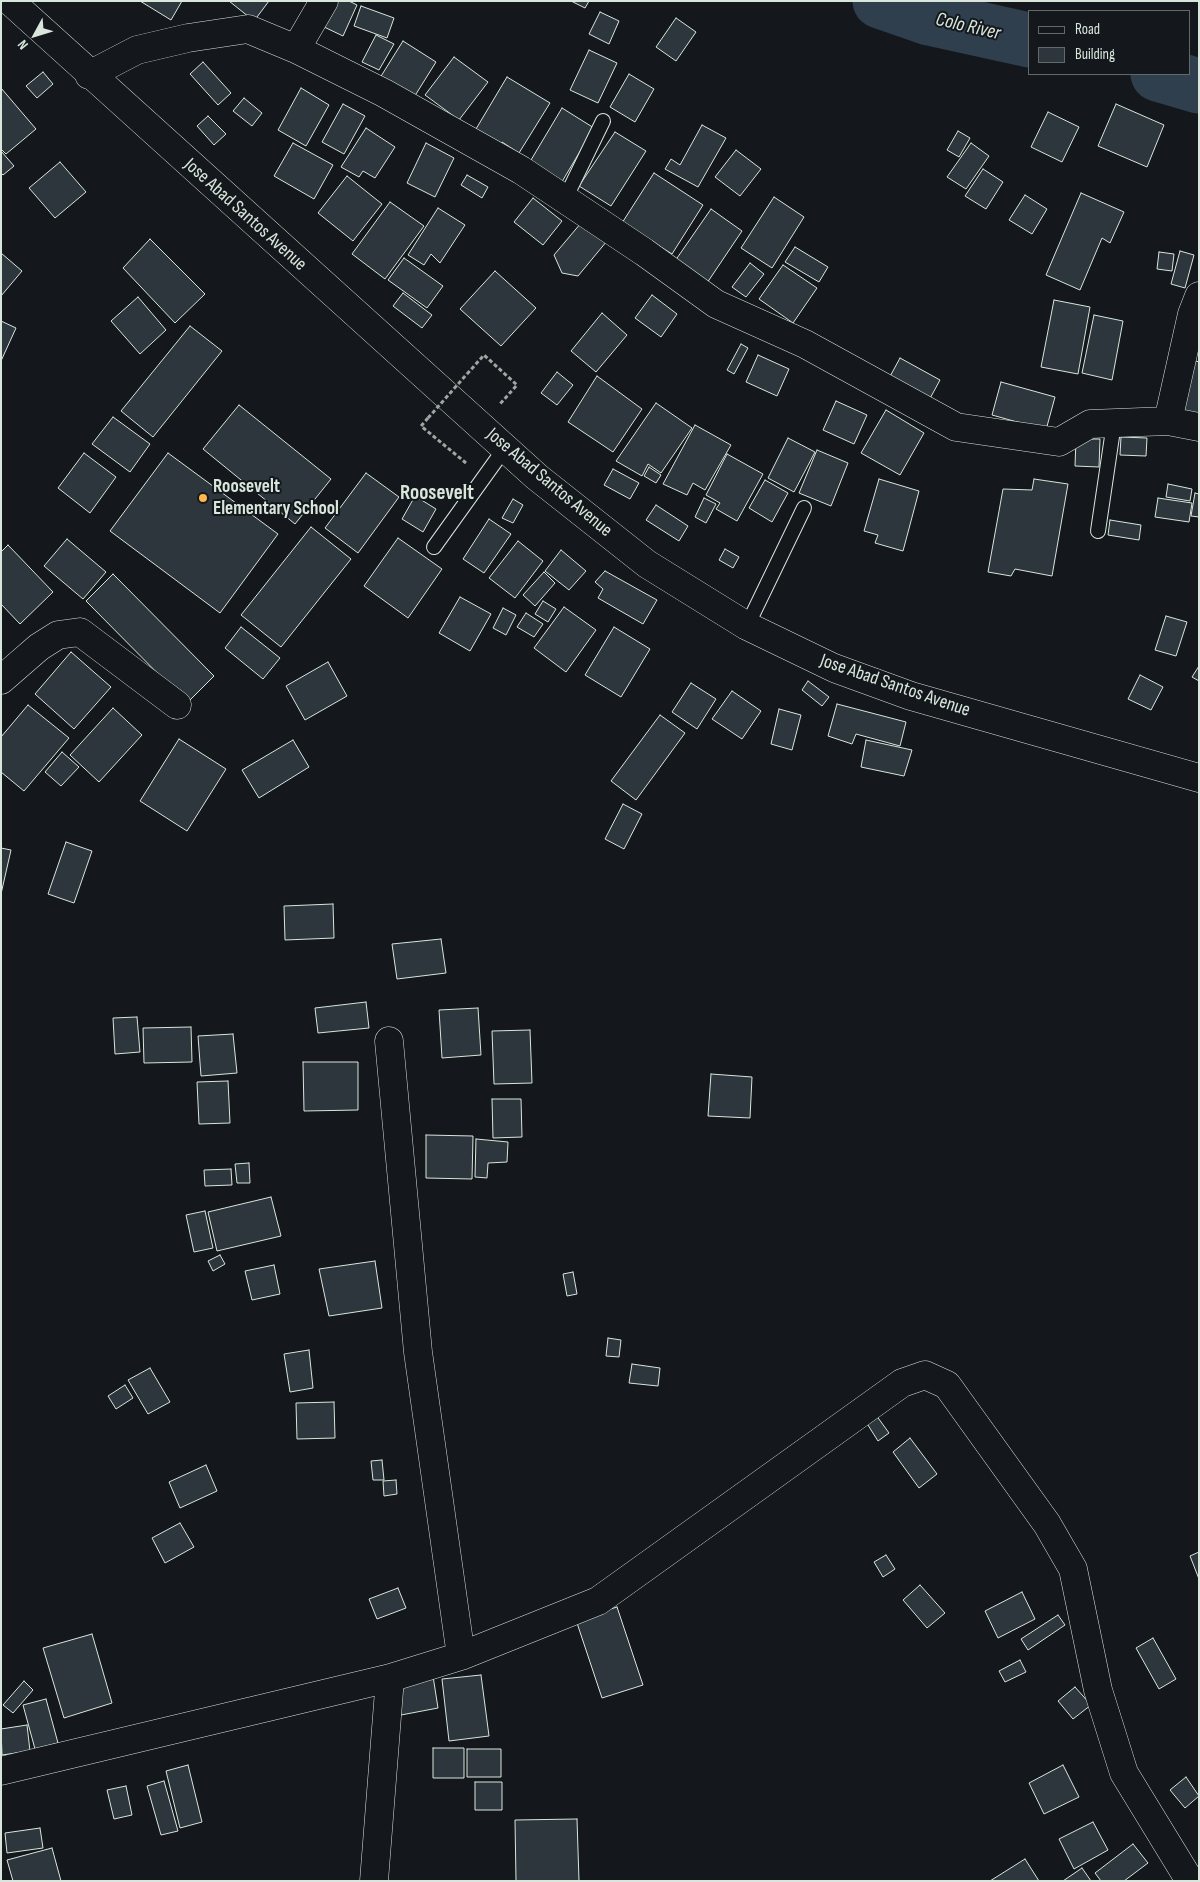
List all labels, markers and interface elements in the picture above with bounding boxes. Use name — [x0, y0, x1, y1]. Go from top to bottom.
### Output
water label: Colo River — [933, 8, 1003, 46]
north arrow — [10, 10, 60, 60]
legend — [1028, 10, 1190, 75]
text: Road — [1075, 20, 1100, 39]
text: N — [14, 37, 32, 53]
text: Building — [1075, 45, 1115, 64]
street label: Jose Abad Santos Avenue — [179, 154, 311, 276]
street label: Jose Abad Santos Avenue — [481, 424, 617, 542]
place label: Roosevelt Elementary School — [213, 476, 339, 520]
district label: Roosevelt — [400, 481, 474, 507]
marker: Roosevelt Elementary School — [197, 492, 209, 504]
street label: Jose Abad Santos Avenue — [817, 650, 973, 722]

